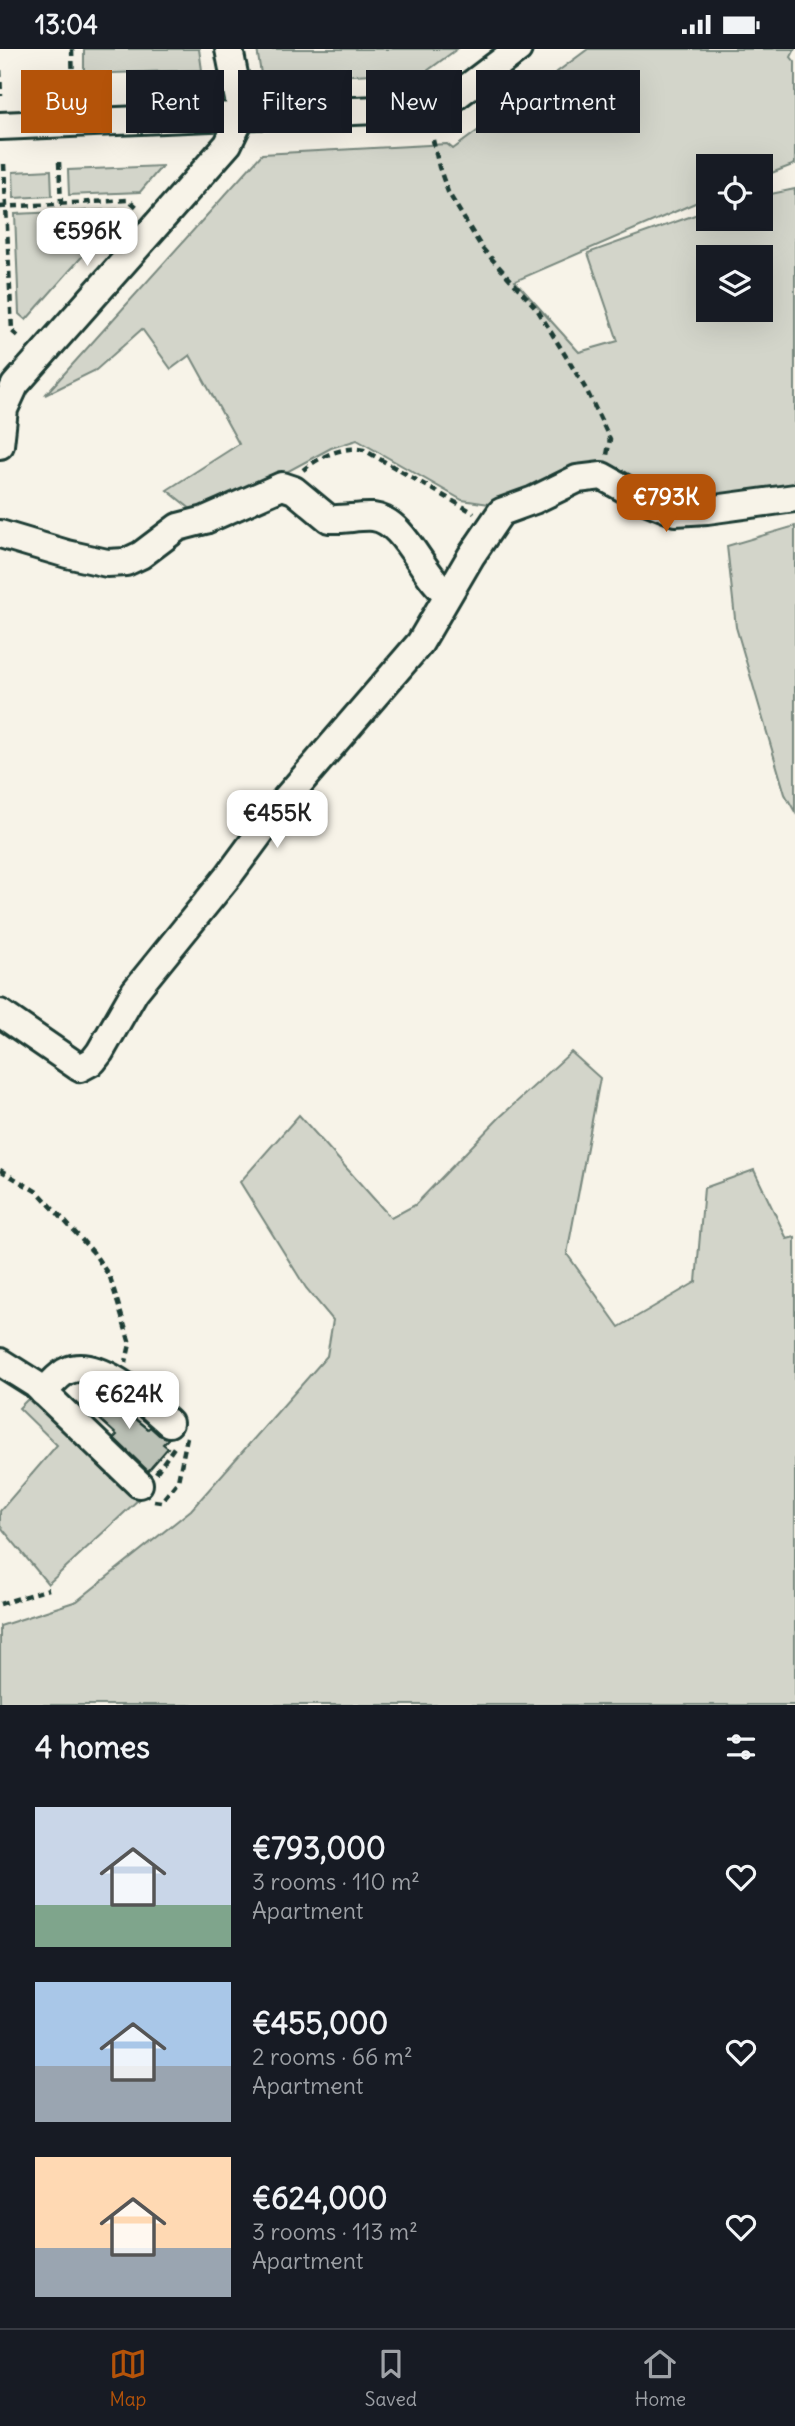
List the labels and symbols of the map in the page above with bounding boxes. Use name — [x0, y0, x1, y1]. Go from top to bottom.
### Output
pin: €596K — [38, 209, 136, 268]
pin: €793K — [617, 475, 715, 534]
pin: €455K — [228, 791, 326, 850]
pin: €624K — [80, 1371, 178, 1431]

